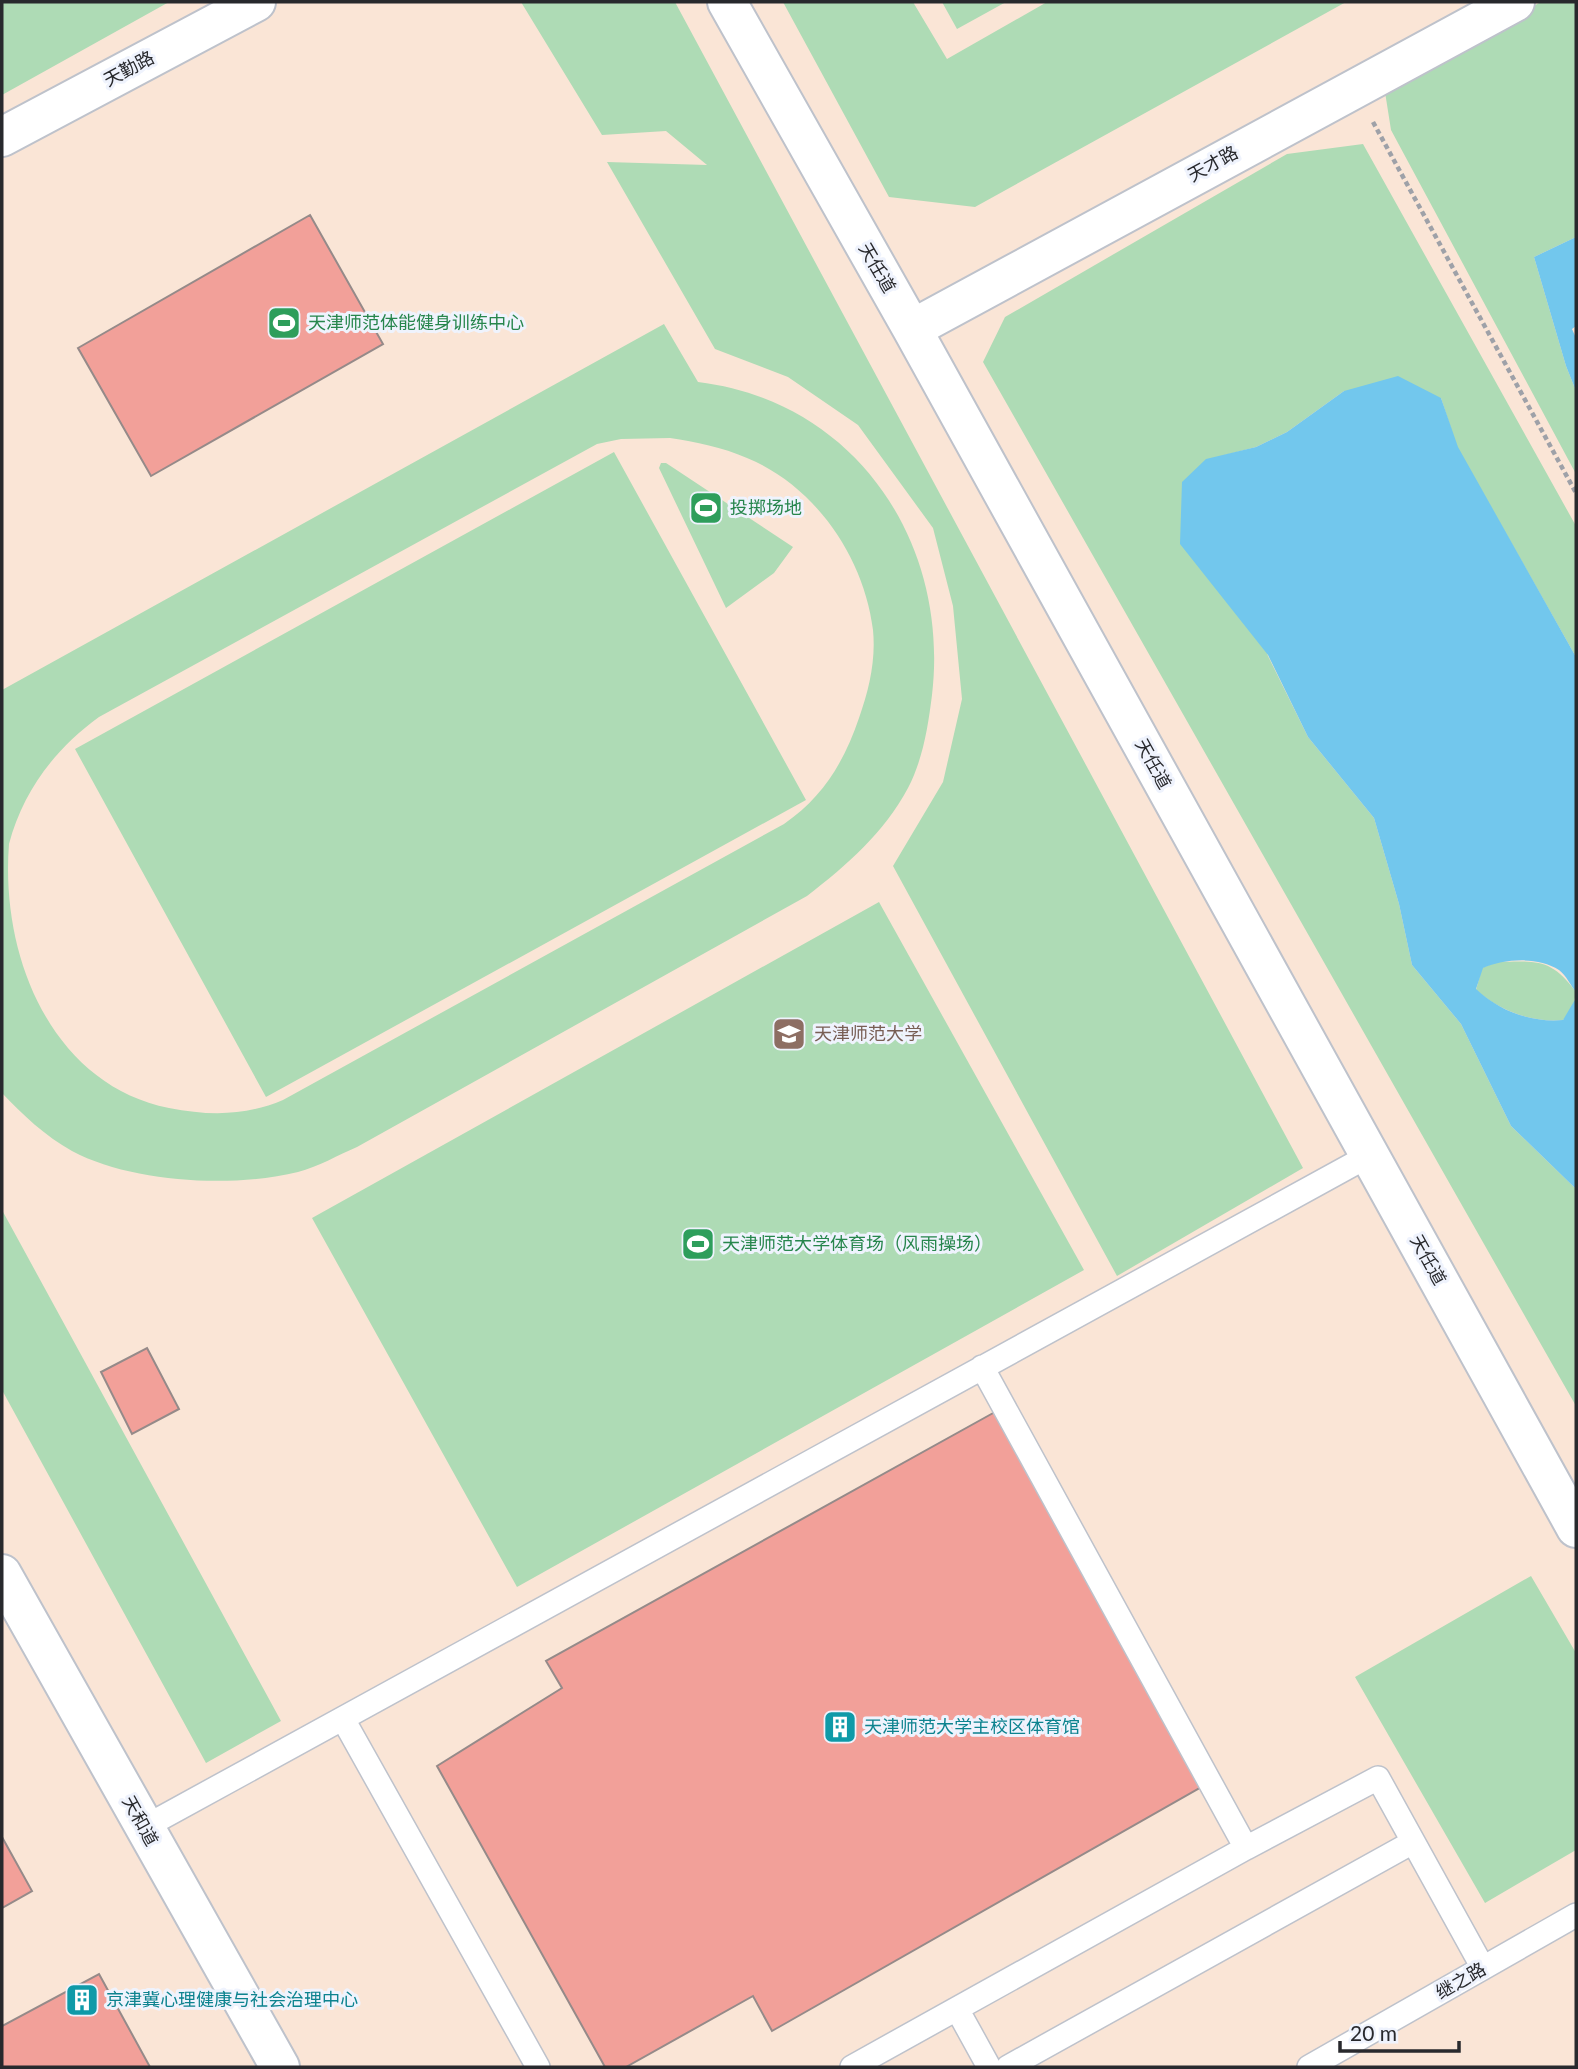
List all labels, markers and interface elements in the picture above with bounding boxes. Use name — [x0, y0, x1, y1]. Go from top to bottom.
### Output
street label: 天勤路 — [100, 46, 158, 91]
street label: 天才路 — [1184, 140, 1241, 186]
street label: 天任道 — [855, 239, 901, 296]
sports icon: 天津师范体能健身训练中心 — [265, 304, 303, 342]
place label: 天津师范体能健身训练中心 — [308, 311, 524, 333]
sports icon: 投掷场地 — [687, 489, 725, 527]
place label: 投掷场地 — [730, 496, 802, 518]
street label: 天任道 — [1131, 735, 1177, 792]
school or university icon: 天津师范大学 — [770, 1015, 808, 1053]
place label: 天津师范大学 — [814, 1022, 922, 1044]
sports icon: 天津师范大学体育场（风雨操场） — [679, 1225, 717, 1263]
street label: 天任道 — [1406, 1231, 1452, 1288]
place label: 天津师范大学体育场（风雨操场） — [722, 1232, 992, 1254]
building icon: 天津师范大学主校区体育馆 — [821, 1708, 859, 1746]
place label: 天津师范大学主校区体育馆 — [864, 1715, 1080, 1737]
street label: 天和道 — [118, 1792, 164, 1849]
street label: 继之路 — [1432, 1957, 1489, 2003]
building icon: 京津冀心理健康与社会治理中心 — [63, 1981, 101, 2019]
place label: 京津冀心理健康与社会治理中心 — [106, 1988, 358, 2010]
scale bar — [1340, 2010, 1459, 2054]
text: 20 m — [1350, 2020, 1397, 2045]

